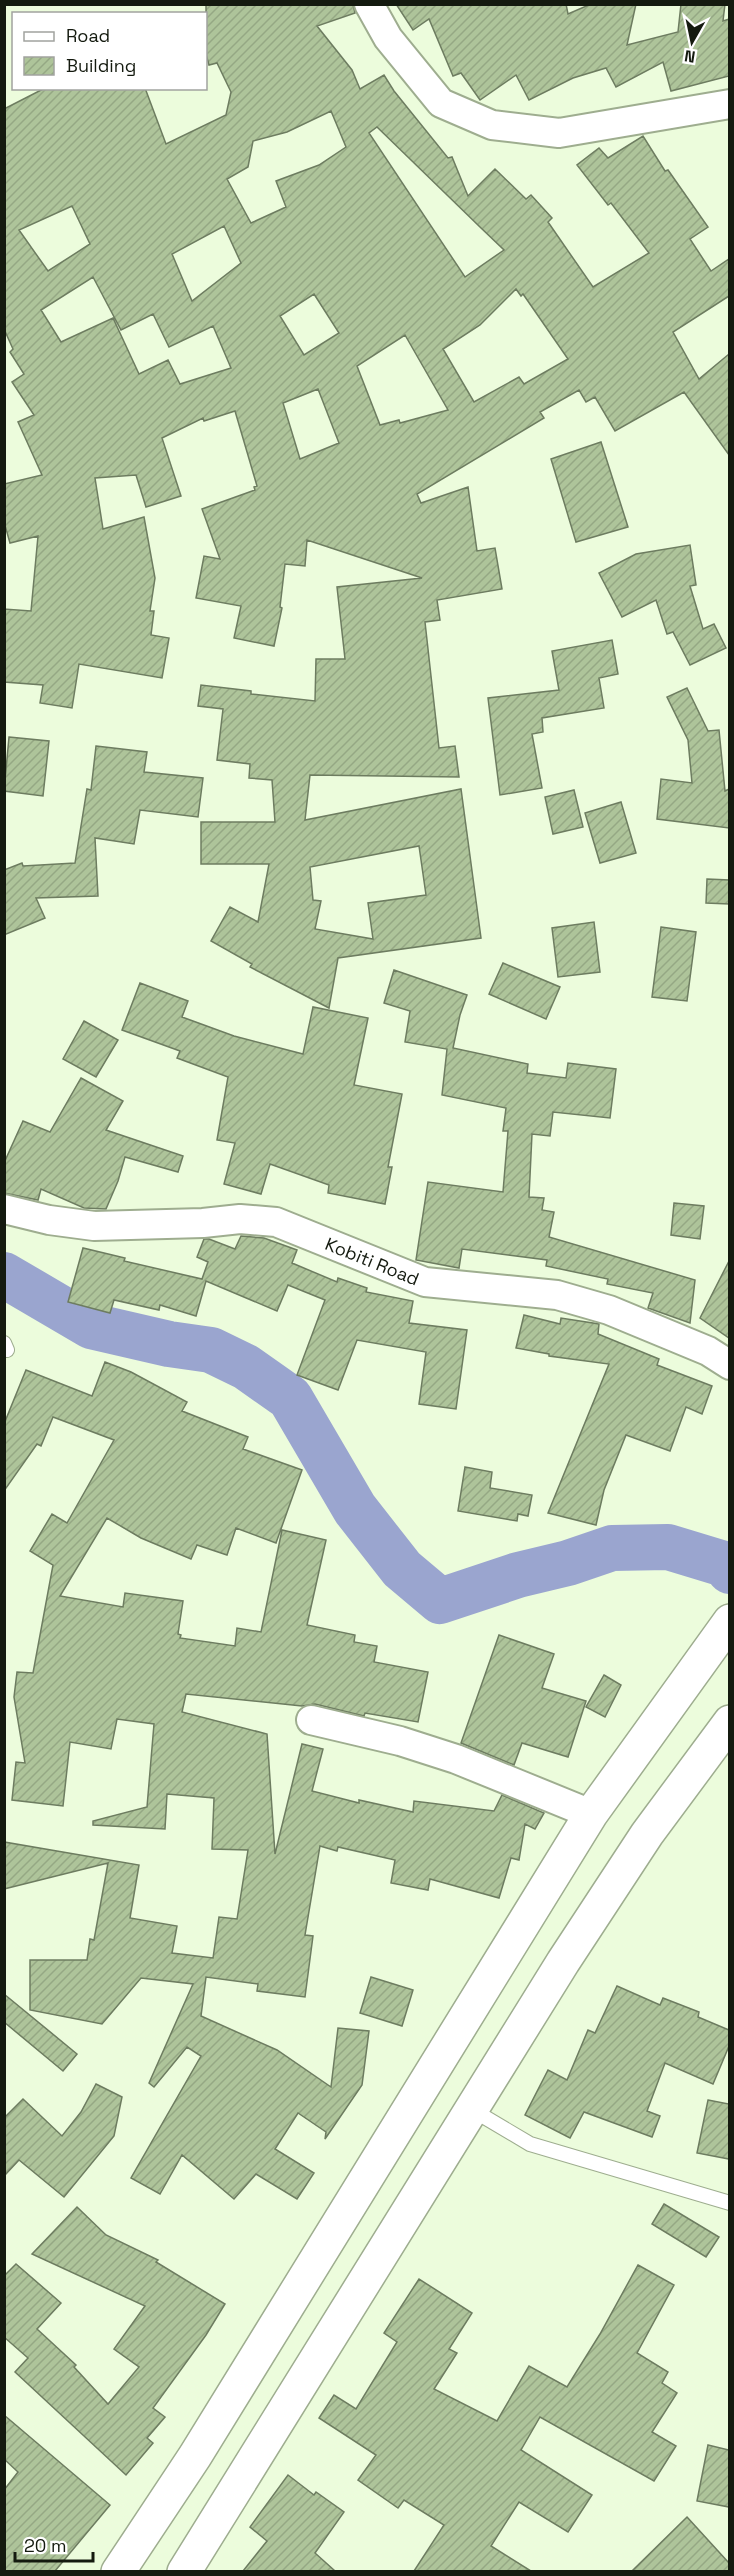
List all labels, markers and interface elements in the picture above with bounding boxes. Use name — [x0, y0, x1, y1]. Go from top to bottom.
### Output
legend — [12, 12, 207, 90]
north arrow — [662, 12, 722, 72]
text: Road — [66, 24, 110, 47]
text: N — [683, 45, 697, 68]
text: Building — [66, 54, 136, 77]
street label: Kobiti Road — [322, 1232, 423, 1290]
scale bar — [15, 2525, 93, 2563]
text: 20 m — [24, 2534, 67, 2557]

